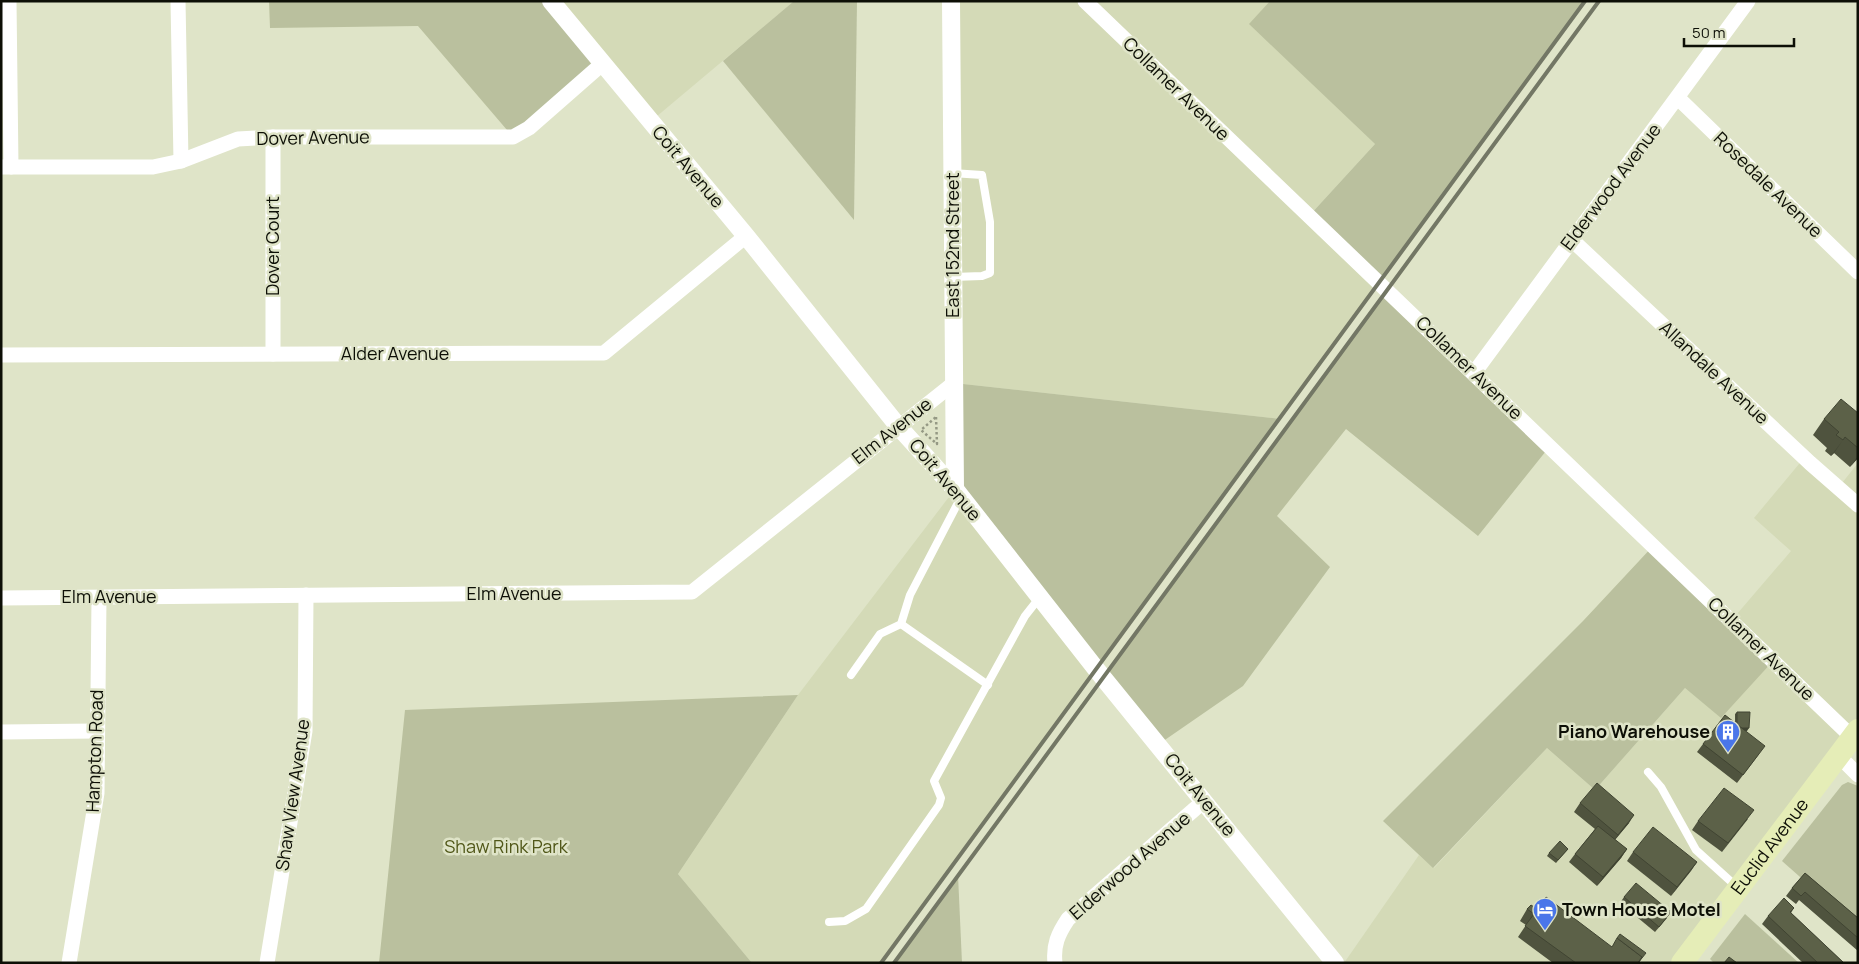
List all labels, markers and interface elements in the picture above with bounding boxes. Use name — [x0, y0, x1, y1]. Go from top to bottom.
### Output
scale bar — [1684, 15, 1794, 47]
text: 50 m — [1692, 22, 1726, 43]
street label: Collamer Avenue — [1118, 31, 1235, 145]
street label: Elderwood Avenue — [1555, 118, 1666, 255]
street label: Coit Avenue — [647, 120, 730, 212]
street label: Dover Avenue — [256, 124, 370, 150]
street label: Rosedale Avenue — [1709, 126, 1828, 242]
street label: East 152nd Street — [940, 172, 964, 318]
street label: Dover Court — [260, 196, 284, 296]
street label: Collamer Avenue — [1411, 310, 1528, 424]
street label: Allandale Avenue — [1655, 315, 1774, 429]
street label: Alder Avenue — [341, 341, 449, 365]
street label: Elm Avenue — [847, 392, 936, 469]
street label: Coit Avenue — [904, 433, 987, 525]
street label: Elm Avenue — [467, 581, 561, 605]
street label: Elm Avenue — [62, 584, 156, 608]
street label: Collamer Avenue — [1703, 591, 1820, 705]
street label: Hampton Road — [80, 689, 108, 813]
street label: Shaw View Avenue — [269, 718, 315, 872]
place label: Piano Warehouse — [1558, 719, 1710, 743]
building icon: Piano Warehouse — [1715, 719, 1741, 753]
street label: Coit Avenue — [1160, 748, 1242, 841]
street label: Euclid Avenue — [1725, 793, 1813, 899]
street label: Elderwood Avenue — [1064, 806, 1195, 924]
park label: Shaw Rink Park — [444, 834, 569, 858]
hotel icon: Town House Motel — [1532, 897, 1558, 931]
place label: Town House Motel — [1562, 897, 1721, 921]

